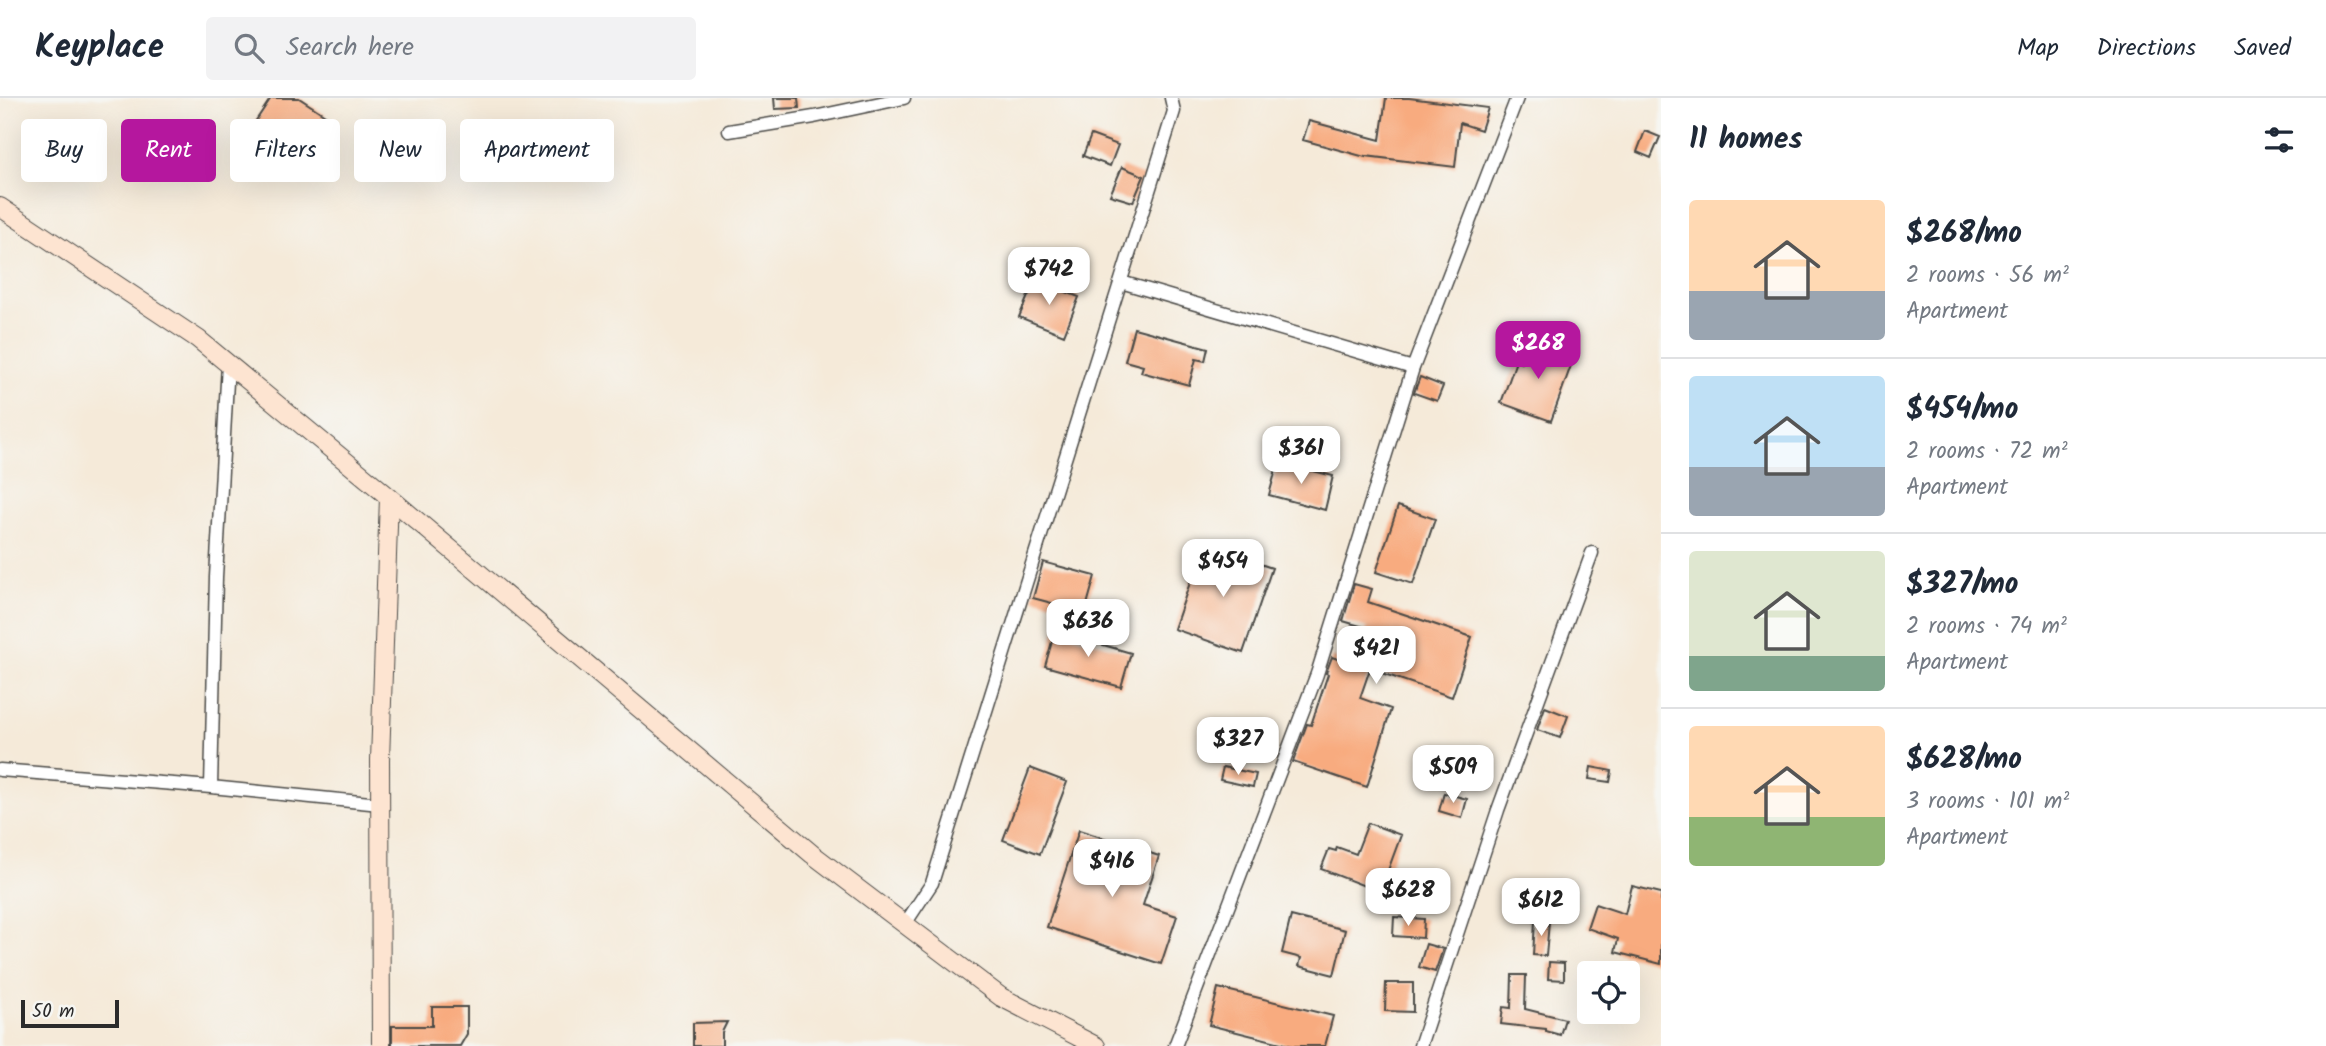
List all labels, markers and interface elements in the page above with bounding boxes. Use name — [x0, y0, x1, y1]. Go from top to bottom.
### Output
search box — [206, 17, 696, 80]
text: Keyplace — [35, 22, 164, 75]
text: Search here — [286, 27, 414, 69]
icon: search — [230, 29, 268, 67]
text: Map — [2017, 29, 2059, 68]
text: Directions — [2097, 29, 2196, 68]
text: Saved — [2234, 29, 2291, 68]
text: 11 homes — [1689, 116, 1802, 164]
chip: Buy — [21, 119, 107, 182]
chip: Rent — [121, 119, 216, 182]
chip: Filters — [230, 119, 340, 182]
chip: New — [354, 119, 446, 182]
chip: Apartment — [460, 119, 614, 182]
icon: filters — [2260, 121, 2298, 159]
text: $268/mo — [1906, 210, 2022, 258]
icon: home — [1745, 228, 1829, 312]
pin: $742 — [1008, 248, 1090, 307]
text: $742 — [1024, 252, 1074, 288]
text: 2 rooms · 56 m² — [1906, 258, 2069, 294]
text: Apartment — [1906, 294, 2008, 330]
pin: $268 — [1497, 322, 1579, 381]
text: $268 — [1511, 326, 1565, 362]
text: $454/mo — [1906, 386, 2018, 434]
icon: home — [1745, 404, 1829, 488]
pin: $361 — [1260, 426, 1342, 486]
text: $361 — [1278, 431, 1324, 467]
text: 2 rooms · 72 m² — [1906, 434, 2068, 470]
text: Apartment — [1906, 470, 2008, 506]
pin: $454 — [1182, 540, 1264, 599]
text: $454 — [1198, 544, 1248, 580]
text: $327/mo — [1906, 561, 2019, 609]
icon: home — [1745, 579, 1829, 663]
pin: $636 — [1047, 600, 1129, 659]
text: $636 — [1062, 604, 1114, 640]
text: 2 rooms · 74 m² — [1906, 609, 2067, 645]
pin: $421 — [1335, 626, 1417, 686]
text: $421 — [1353, 631, 1399, 667]
text: Apartment — [1906, 645, 2008, 681]
pin: $327 — [1197, 718, 1279, 777]
text: $327 — [1213, 722, 1263, 758]
text: $628/mo — [1906, 736, 2022, 784]
pin: $509 — [1412, 746, 1494, 805]
text: $509 — [1429, 750, 1477, 786]
icon: home — [1745, 754, 1829, 838]
text: 3 rooms · 101 m² — [1906, 784, 2069, 820]
text: Apartment — [1906, 820, 2008, 856]
pin: $416 — [1071, 840, 1153, 899]
text: $416 — [1089, 844, 1135, 880]
pin: $628 — [1367, 868, 1449, 928]
text: $628 — [1381, 873, 1435, 909]
pin: $612 — [1500, 878, 1582, 938]
text: $612 — [1518, 883, 1564, 919]
map controls — [1577, 961, 1640, 1024]
button: locate — [1577, 961, 1640, 1024]
scale bar — [21, 997, 119, 1029]
text: 50 m — [32, 997, 74, 1027]

